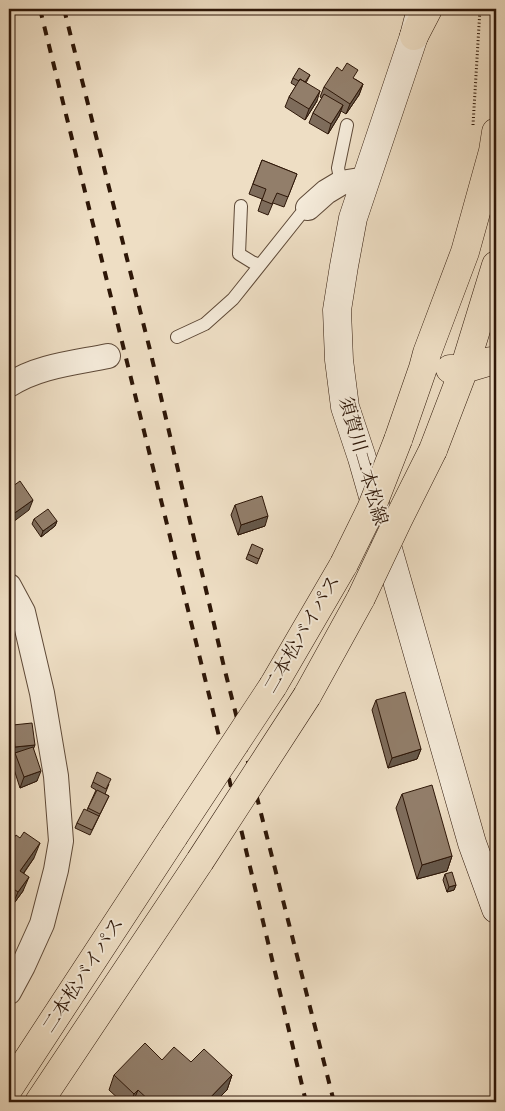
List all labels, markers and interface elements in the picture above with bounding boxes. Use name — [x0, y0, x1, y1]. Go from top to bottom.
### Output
street label: 須賀川二本松線 — [333, 394, 393, 528]
street label: 二本松バイパス — [258, 571, 346, 697]
street label: 二本松バイパス — [37, 913, 129, 1037]

